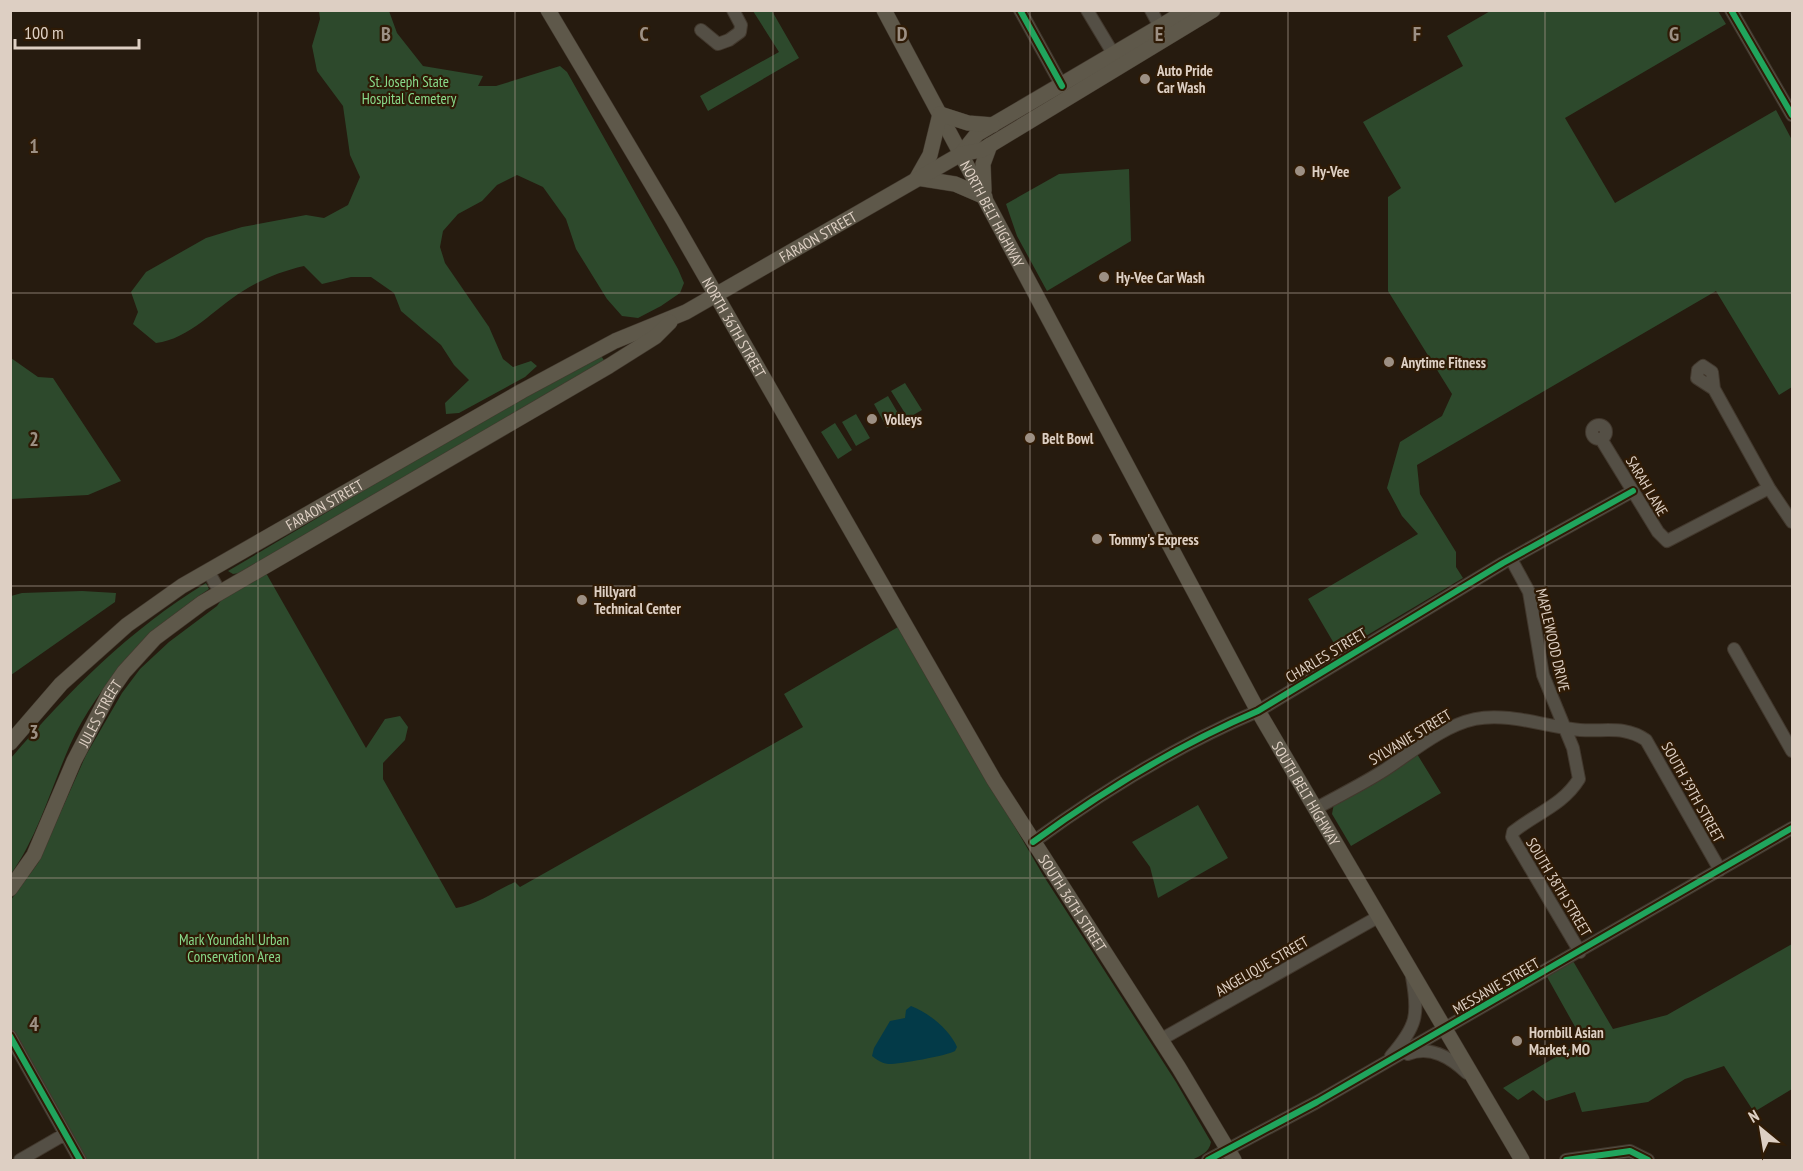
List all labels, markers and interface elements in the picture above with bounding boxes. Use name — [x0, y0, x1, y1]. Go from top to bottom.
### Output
scale bar — [15, 12, 140, 50]
text: 100 m — [24, 21, 64, 44]
text: B — [381, 21, 391, 47]
text: C — [639, 21, 649, 47]
text: D — [897, 21, 908, 47]
text: E — [1155, 21, 1163, 47]
text: F — [1413, 21, 1421, 47]
text: G — [1669, 21, 1679, 47]
place label: Auto Pride Car Wash — [1156, 61, 1213, 97]
park label: St. Joseph State Hospital Cemetery — [362, 72, 457, 108]
marker: Auto Pride Car Wash — [1138, 72, 1152, 86]
text: 1 — [29, 133, 39, 159]
street label: NORTH BELT HIGHWAY — [957, 157, 1029, 271]
place label: Hy-Vee — [1312, 162, 1350, 181]
marker: Hy-Vee — [1293, 164, 1307, 178]
street label: FARAON STREET — [775, 206, 860, 266]
place label: Hy-Vee Car Wash — [1116, 268, 1205, 287]
marker: Hy-Vee Car Wash — [1097, 270, 1111, 284]
street label: NORTH 36TH STREET — [698, 274, 771, 381]
place label: Anytime Fitness — [1400, 353, 1486, 372]
marker: Anytime Fitness — [1382, 355, 1396, 369]
place label: Volleys — [883, 410, 922, 429]
marker: Volleys — [865, 412, 879, 426]
text: 2 — [29, 426, 39, 452]
place label: Belt Bowl — [1042, 429, 1094, 448]
marker: Belt Bowl — [1023, 431, 1037, 445]
street label: SARAH LANE — [1622, 453, 1672, 519]
street label: FARAON STREET — [282, 475, 367, 534]
place label: Tommy's Express — [1109, 530, 1199, 549]
marker: Tommy's Express — [1090, 532, 1104, 546]
place label: Hillyard Technical Center — [594, 582, 681, 618]
street label: MAPLEWOOD DRIVE — [1532, 587, 1574, 693]
marker: Hillyard Technical Center — [575, 593, 589, 607]
street label: CHARLES STREET — [1282, 623, 1370, 687]
street label: JULES STREET — [73, 675, 126, 751]
street label: SYLVANIE STREET — [1365, 705, 1455, 769]
text: 3 — [29, 719, 39, 745]
street label: SOUTH BELT HIGHWAY — [1268, 738, 1345, 849]
street label: SOUTH 39TH STREET — [1658, 739, 1729, 846]
street label: SOUTH 38TH STREET — [1522, 834, 1596, 940]
street label: SOUTH 36TH STREET — [1035, 851, 1111, 955]
park label: Mark Youndahl Urban Conservation Area — [179, 930, 289, 966]
street label: ANGELIQUE STREET — [1212, 932, 1312, 1000]
street label: MESSANIE STREET — [1449, 953, 1543, 1018]
text: 4 — [29, 1011, 39, 1037]
place label: Hornbill Asian Market, MO — [1529, 1023, 1604, 1059]
marker: Hornbill Asian Market, MO — [1510, 1034, 1524, 1048]
north arrow — [1731, 1099, 1791, 1159]
text: N — [1745, 1105, 1762, 1127]

